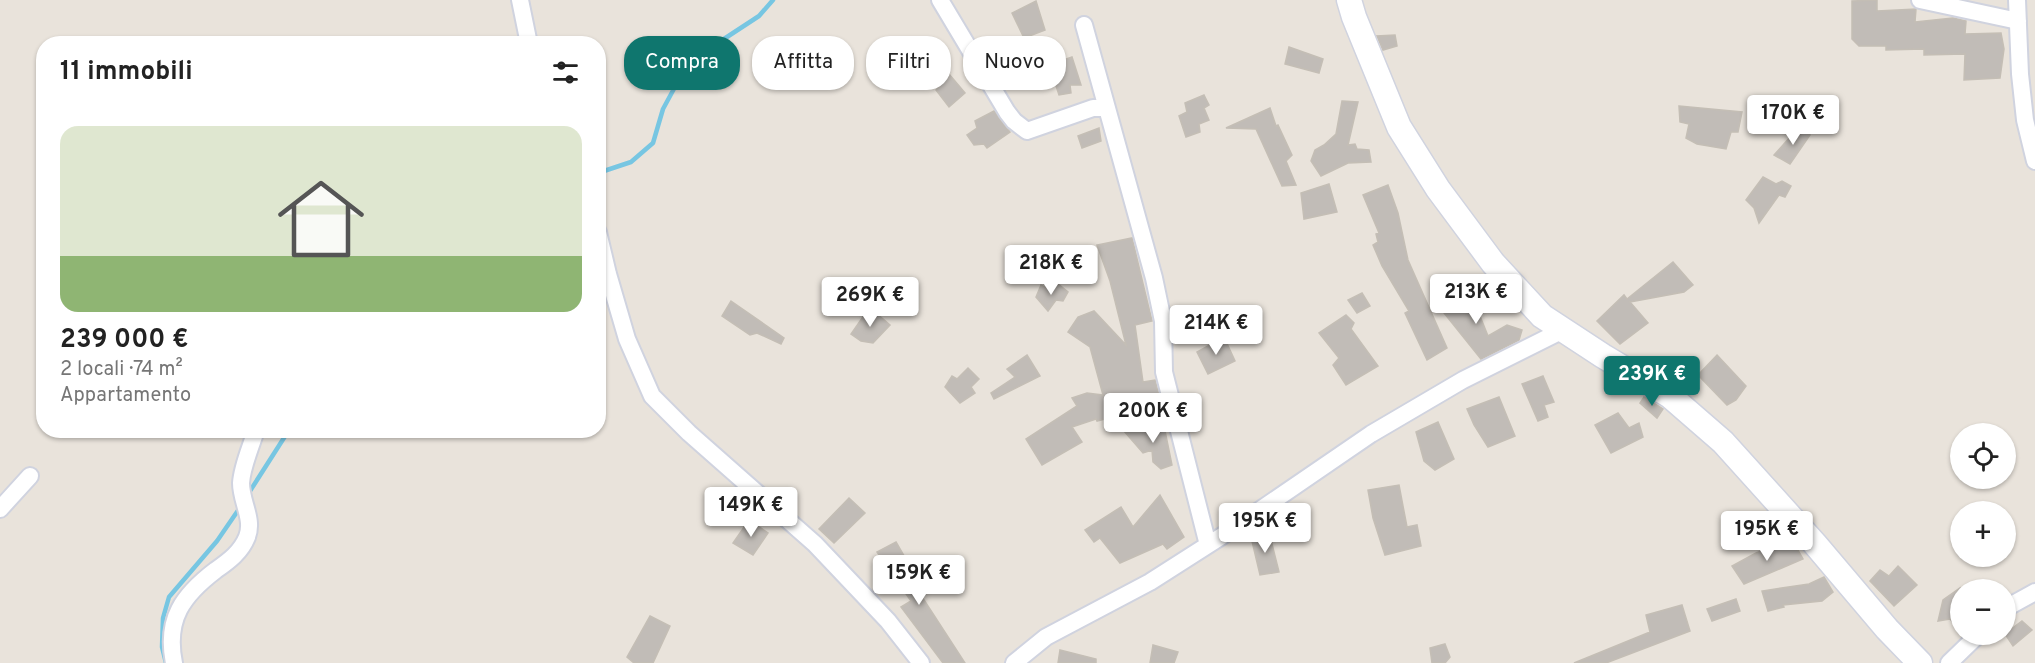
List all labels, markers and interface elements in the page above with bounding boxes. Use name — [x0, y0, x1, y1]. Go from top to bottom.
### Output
chip: Compra — [624, 36, 740, 90]
chip: Affitta — [752, 36, 854, 90]
chip: Filtri — [866, 36, 951, 90]
chip: Nuovo — [963, 36, 1066, 90]
text: 11 immobili — [60, 56, 193, 89]
icon: filters — [549, 56, 582, 89]
pin: 170K € — [1744, 95, 1842, 146]
text: 170K € — [1761, 101, 1825, 127]
icon: home — [267, 165, 375, 273]
pin: 218K € — [1002, 245, 1100, 296]
text: 218K € — [1019, 251, 1083, 277]
pin: 213K € — [1427, 274, 1525, 325]
pin: 269K € — [821, 277, 919, 328]
text: 213K € — [1444, 280, 1508, 306]
text: 269K € — [836, 283, 904, 309]
pin: 214K € — [1167, 305, 1265, 356]
text: 214K € — [1184, 311, 1248, 337]
text: 239 000 € — [60, 324, 188, 357]
pin: 239K € — [1603, 356, 1701, 407]
text: 2 locali · 74 m² — [60, 357, 183, 383]
text: 239K € — [1618, 362, 1686, 388]
text: Appartamento — [60, 383, 191, 409]
pin: 200K € — [1104, 393, 1202, 444]
text: 200K € — [1118, 399, 1188, 425]
map controls — [1950, 423, 2016, 645]
button: locate — [1950, 423, 2016, 489]
pin: 149K € — [702, 487, 800, 538]
text: 149K € — [718, 493, 784, 519]
button: + — [1950, 501, 2016, 567]
pin: 195K € — [1216, 503, 1314, 554]
text: 195K € — [1233, 509, 1297, 535]
pin: 195K € — [1718, 511, 1816, 562]
text: 195K € — [1735, 517, 1799, 543]
pin: 159K € — [870, 555, 968, 606]
text: 159K € — [887, 561, 951, 587]
button: − — [1950, 579, 2016, 645]

